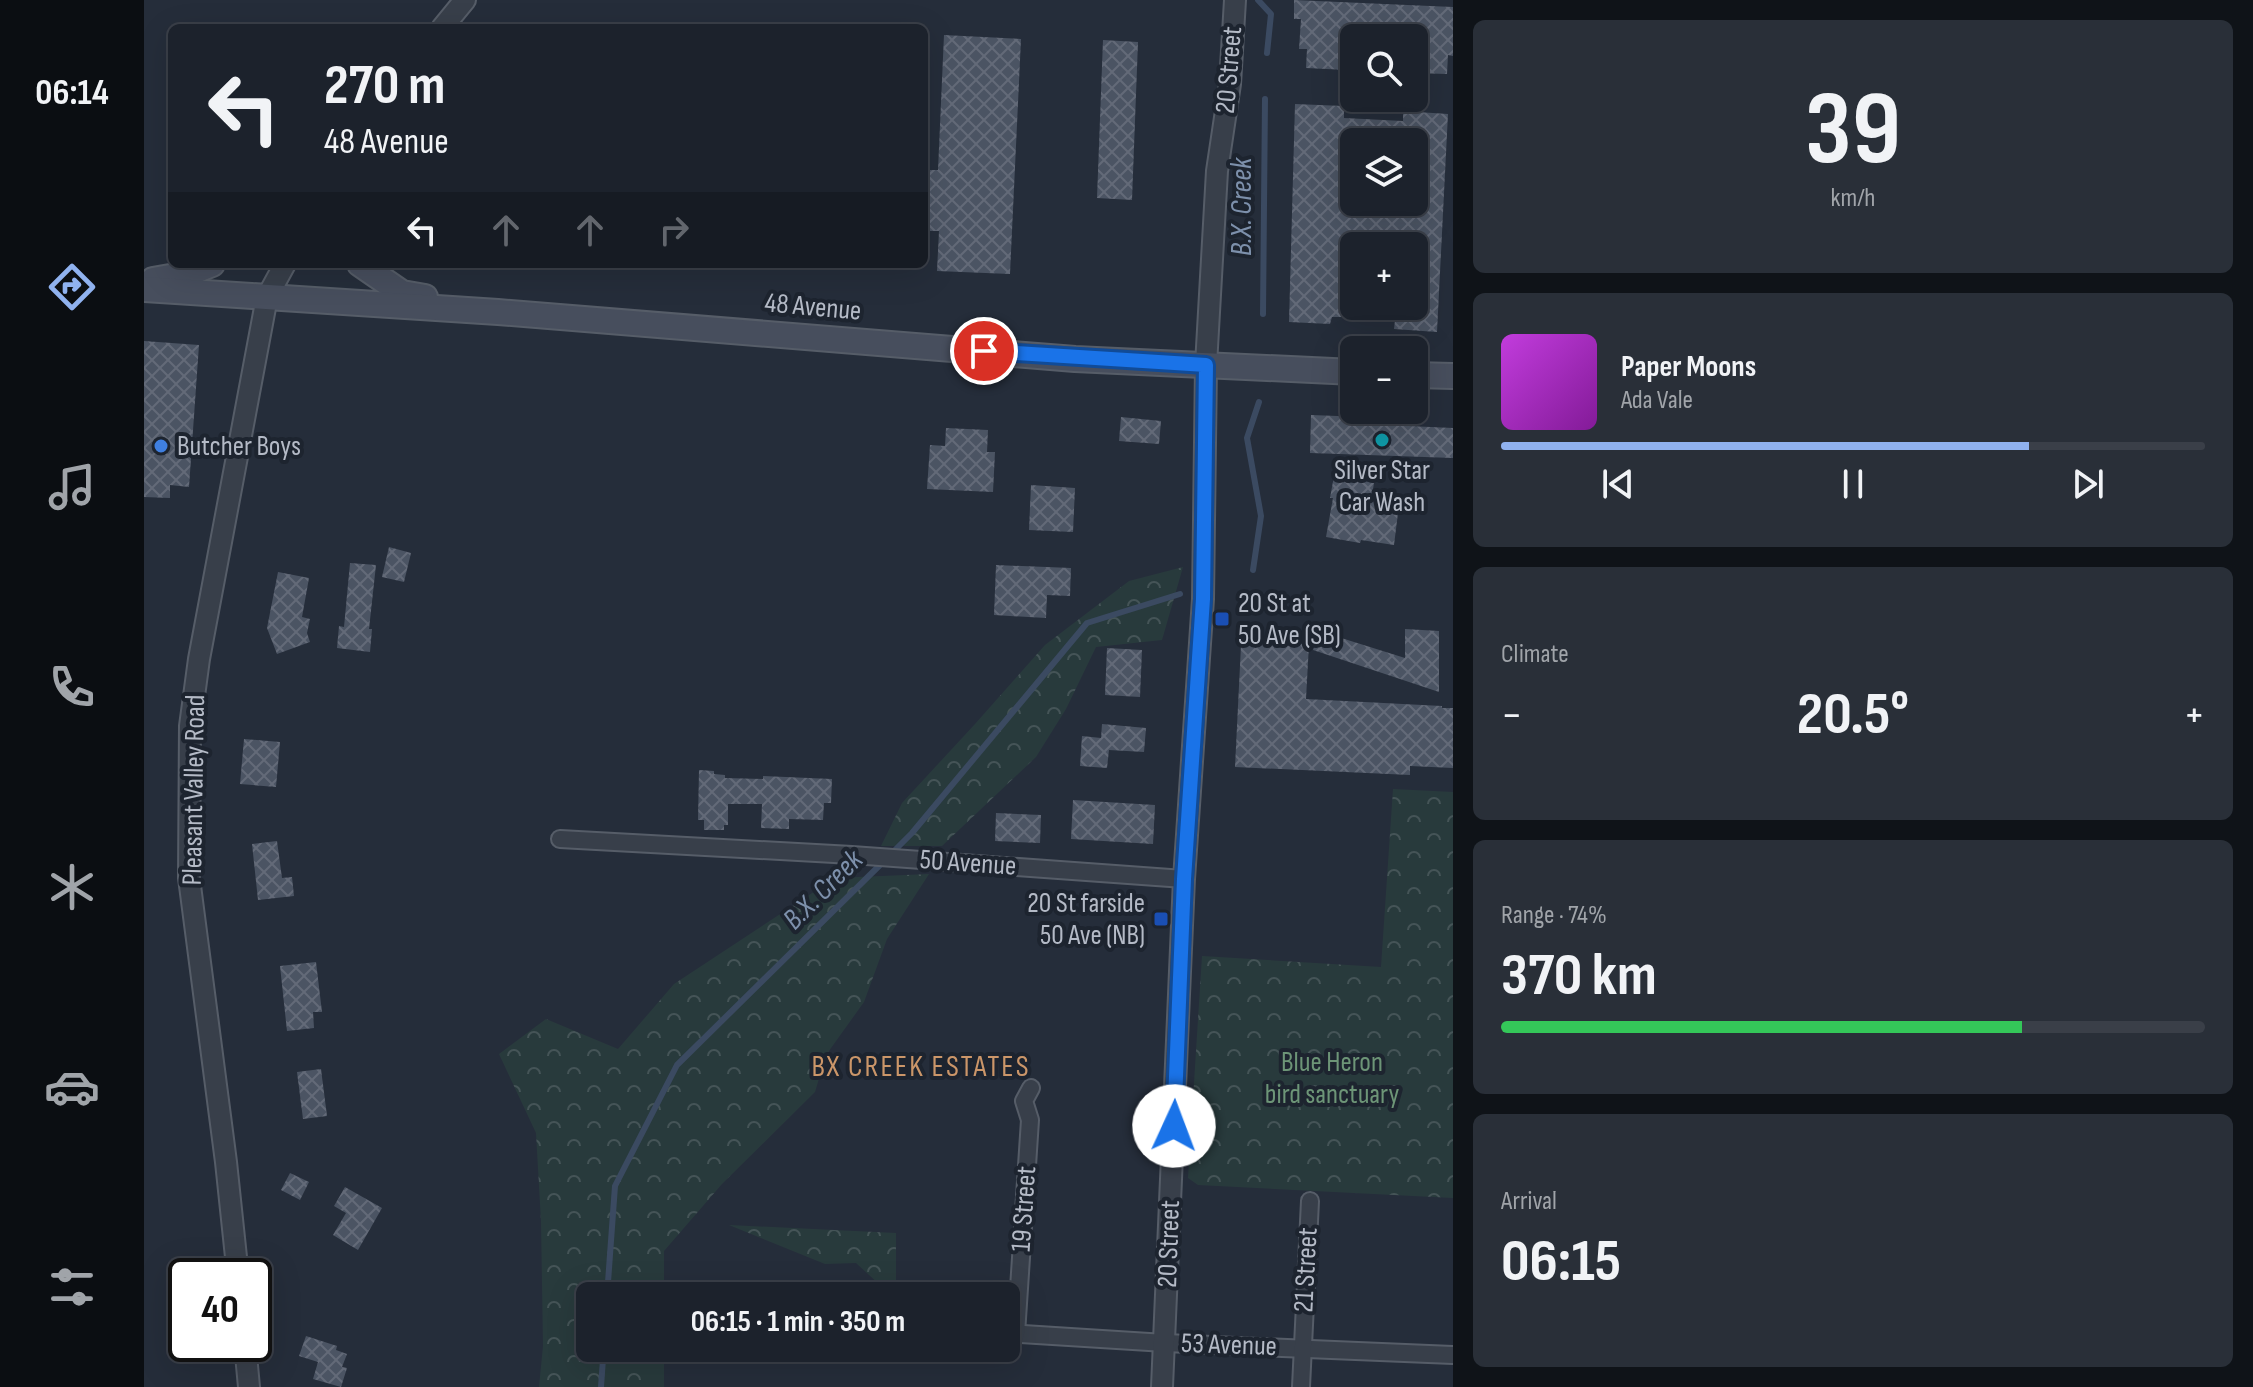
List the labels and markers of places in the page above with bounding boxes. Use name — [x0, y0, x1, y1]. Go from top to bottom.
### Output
pin — [950, 317, 1018, 385]
place label: Butcher Boys — [177, 430, 301, 463]
marker: Silver Star Car Wash — [1373, 431, 1391, 449]
marker: Butcher Boys — [152, 437, 170, 455]
place label: Silver Star Car Wash — [1334, 454, 1430, 519]
place label: 20 St at 50 Ave (SB) — [1238, 587, 1341, 652]
marker: 20 St at 50 Ave (SB) — [1213, 610, 1231, 628]
place label: 20 St farside 50 Ave (NB) — [1027, 887, 1145, 952]
marker: 20 St farside 50 Ave (NB) — [1152, 910, 1170, 928]

